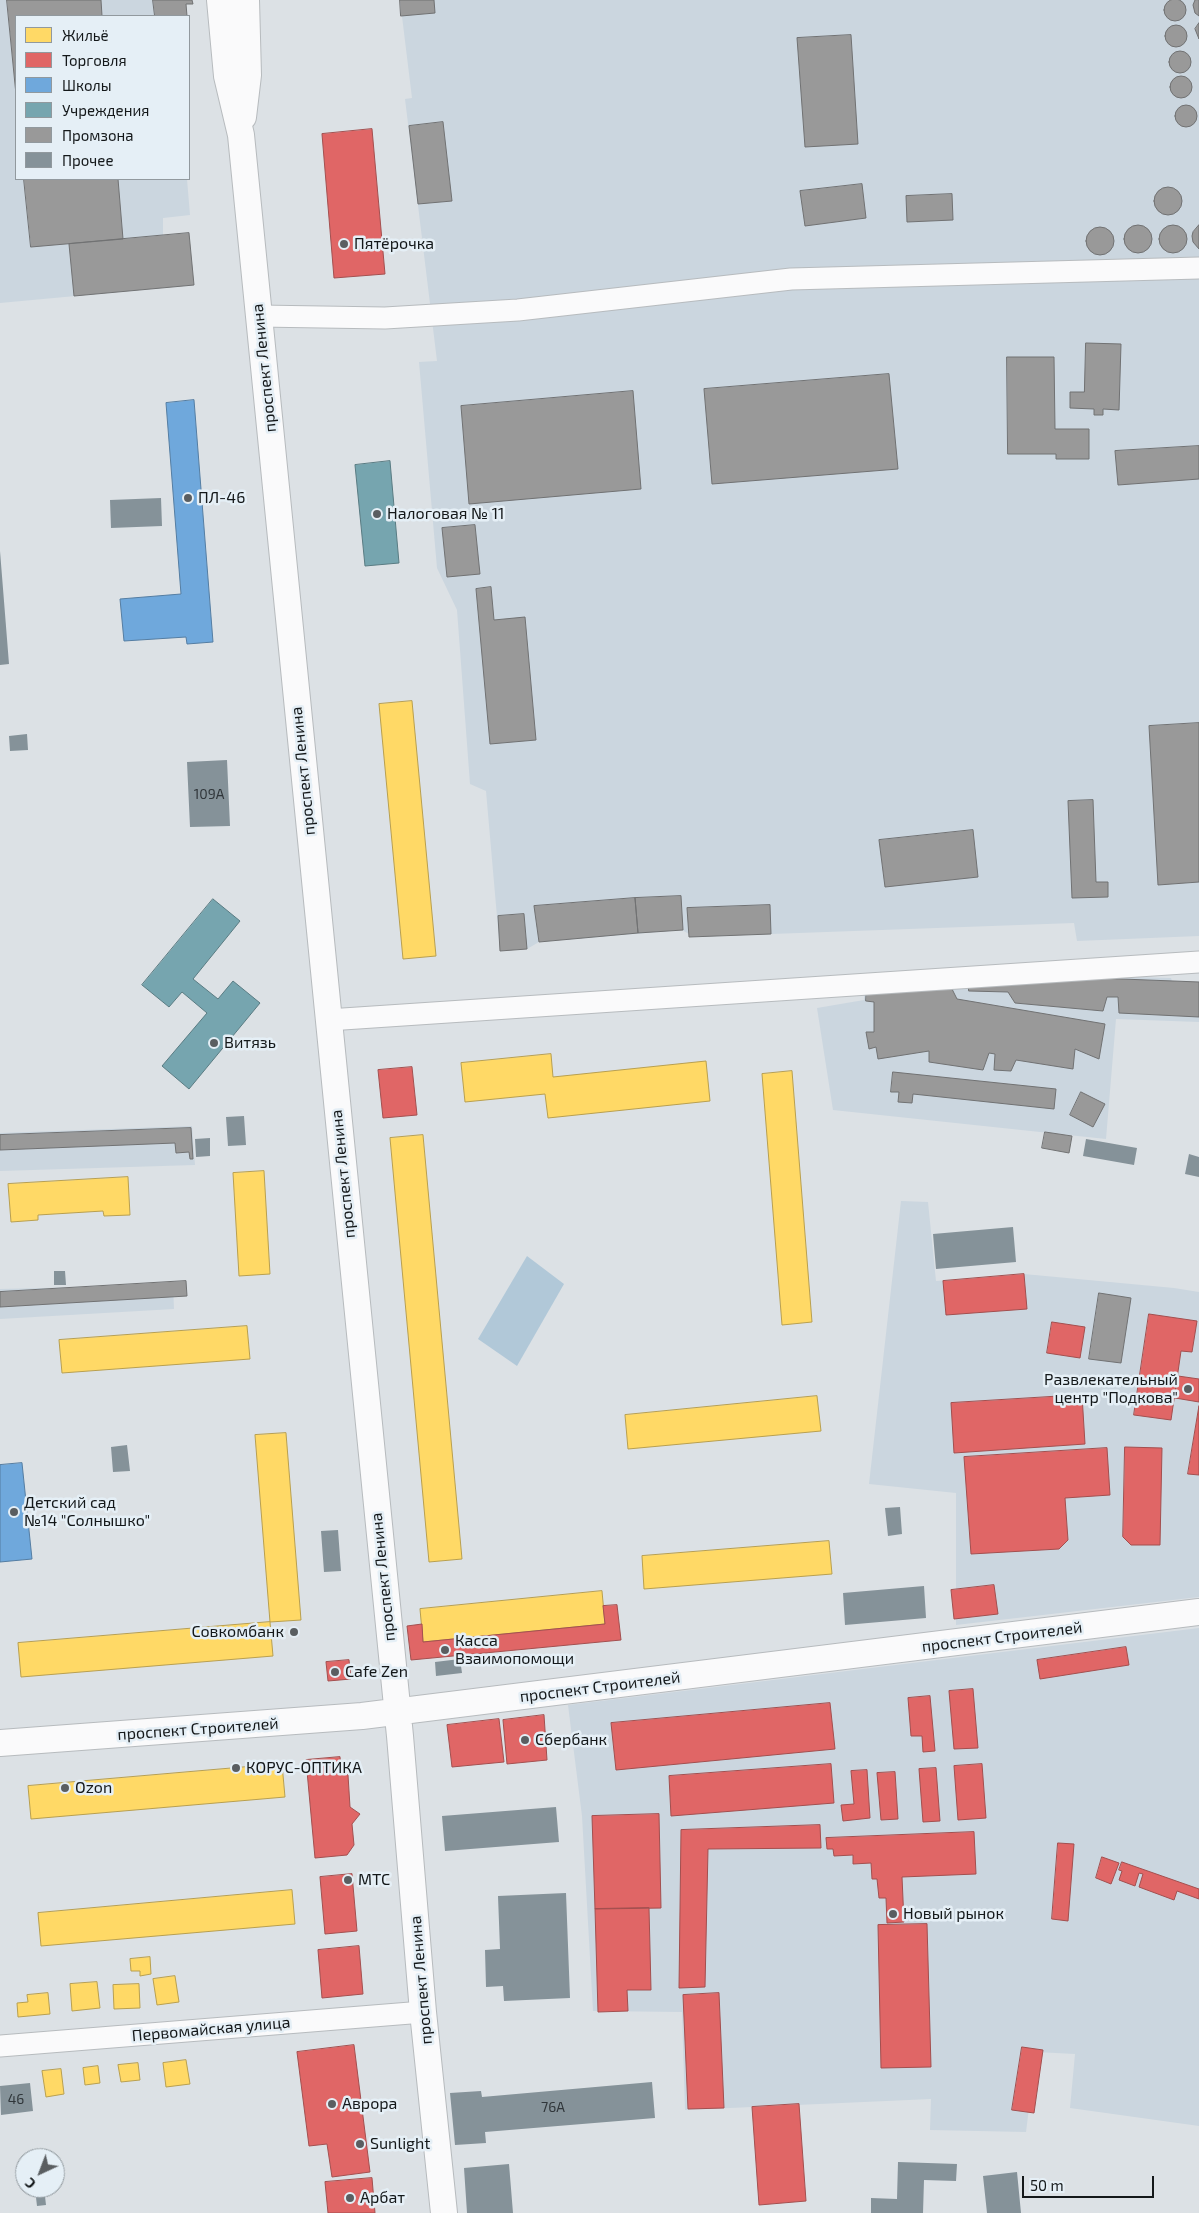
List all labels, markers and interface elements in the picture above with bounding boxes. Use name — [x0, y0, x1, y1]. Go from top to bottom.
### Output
legend — [15, 15, 190, 180]
text: Жильё — [62, 26, 109, 44]
text: Торговля — [62, 51, 127, 69]
text: Школы — [62, 76, 112, 94]
text: Учреждения — [62, 101, 149, 119]
text: Промзона — [62, 126, 134, 144]
text: Прочее — [62, 151, 114, 169]
place label: Пятёрочка — [354, 234, 434, 254]
marker: Пятёрочка — [338, 238, 350, 250]
street label: проспект Ленина — [248, 303, 280, 433]
place label: ПЛ-46 — [198, 488, 245, 508]
marker: ПЛ-46 — [182, 492, 194, 504]
place label: Налоговая № 11 — [387, 504, 504, 524]
marker: Налоговая № 11 — [371, 508, 383, 520]
street label: проспект Ленина — [287, 706, 319, 836]
house number: 109А — [194, 786, 224, 802]
place label: Витязь — [224, 1033, 276, 1053]
marker: Витязь — [208, 1037, 220, 1049]
street label: проспект Ленина — [327, 1109, 359, 1239]
place label: Развлекательный центр "Подкова" — [1044, 1370, 1178, 1408]
marker: Развлекательный центр "Подкова" — [1182, 1383, 1194, 1395]
place label: Детский сад №14 "Солнышко" — [24, 1493, 150, 1531]
marker: Детский сад №14 "Солнышко" — [8, 1506, 20, 1518]
street label: проспект Ленина — [367, 1512, 399, 1642]
street label: проспект Строителей — [921, 1618, 1083, 1656]
place label: Совкомбанк — [191, 1622, 284, 1642]
marker: Совкомбанк — [288, 1626, 300, 1638]
place label: Касса Взаимопомощи — [455, 1631, 574, 1669]
marker: Касса Взаимопомощи — [439, 1644, 451, 1656]
place label: Cafe Zen — [345, 1662, 408, 1682]
marker: Cafe Zen — [329, 1666, 341, 1678]
street label: проспект Строителей — [519, 1668, 681, 1706]
street label: проспект Строителей — [117, 1714, 279, 1744]
place label: Сбербанк — [535, 1730, 607, 1750]
marker: Сбербанк — [519, 1734, 531, 1746]
place label: КОРУС-ОПТИКА — [246, 1758, 362, 1778]
marker: КОРУС-ОПТИКА — [230, 1762, 242, 1774]
place label: Ozon — [75, 1778, 112, 1798]
marker: Ozon — [59, 1782, 71, 1794]
place label: МТС — [358, 1870, 390, 1890]
marker: МТС — [342, 1874, 354, 1886]
place label: Новый рынок — [903, 1904, 1004, 1924]
marker: Новый рынок — [887, 1908, 899, 1920]
street label: проспект Ленина — [406, 1915, 436, 2045]
street label: Первомайская улица — [131, 2013, 291, 2045]
house number: 46 — [8, 2091, 24, 2107]
place label: Аврора — [342, 2094, 397, 2114]
marker: Аврора — [326, 2098, 338, 2110]
house number: 76А — [541, 2099, 565, 2115]
place label: Sunlight — [370, 2134, 430, 2154]
marker: Sunlight — [354, 2138, 366, 2150]
north arrow — [15, 2148, 65, 2198]
scale bar — [1024, 2166, 1156, 2198]
text: С — [21, 2175, 39, 2193]
text: 50 m — [1030, 2176, 1064, 2194]
place label: Арбат — [360, 2188, 405, 2208]
marker: Арбат — [344, 2192, 356, 2204]

